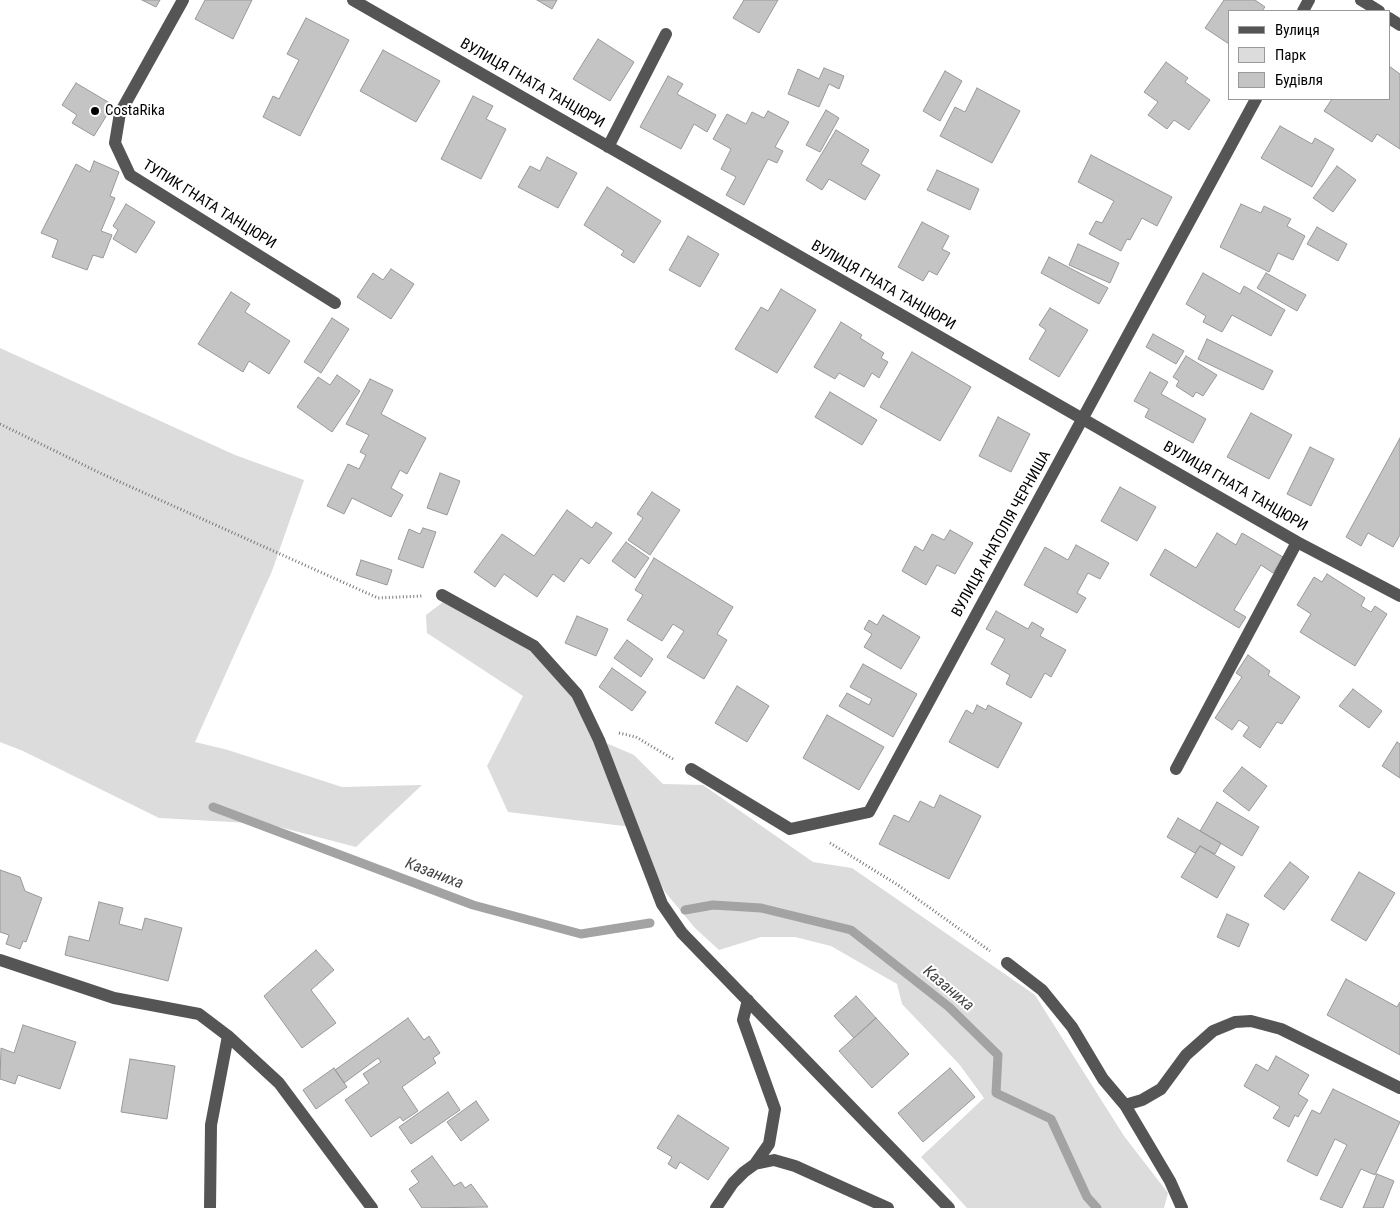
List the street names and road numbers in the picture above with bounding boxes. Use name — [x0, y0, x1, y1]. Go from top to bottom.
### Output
street label: ВУЛИЦЯ ГНАТА ТАНЦЮРИ — [457, 35, 607, 133]
street label: ТУПИК ГНАТА ТАНЦЮРИ — [139, 157, 279, 253]
street label: ВУЛИЦЯ ГНАТА ТАНЦЮРИ — [808, 237, 958, 335]
street label: ВУЛИЦЯ ГНАТА ТАНЦЮРИ — [1160, 438, 1310, 536]
street label: ВУЛИЦЯ АНАТОЛІЯ ЧЕРНИША — [949, 448, 1055, 620]

